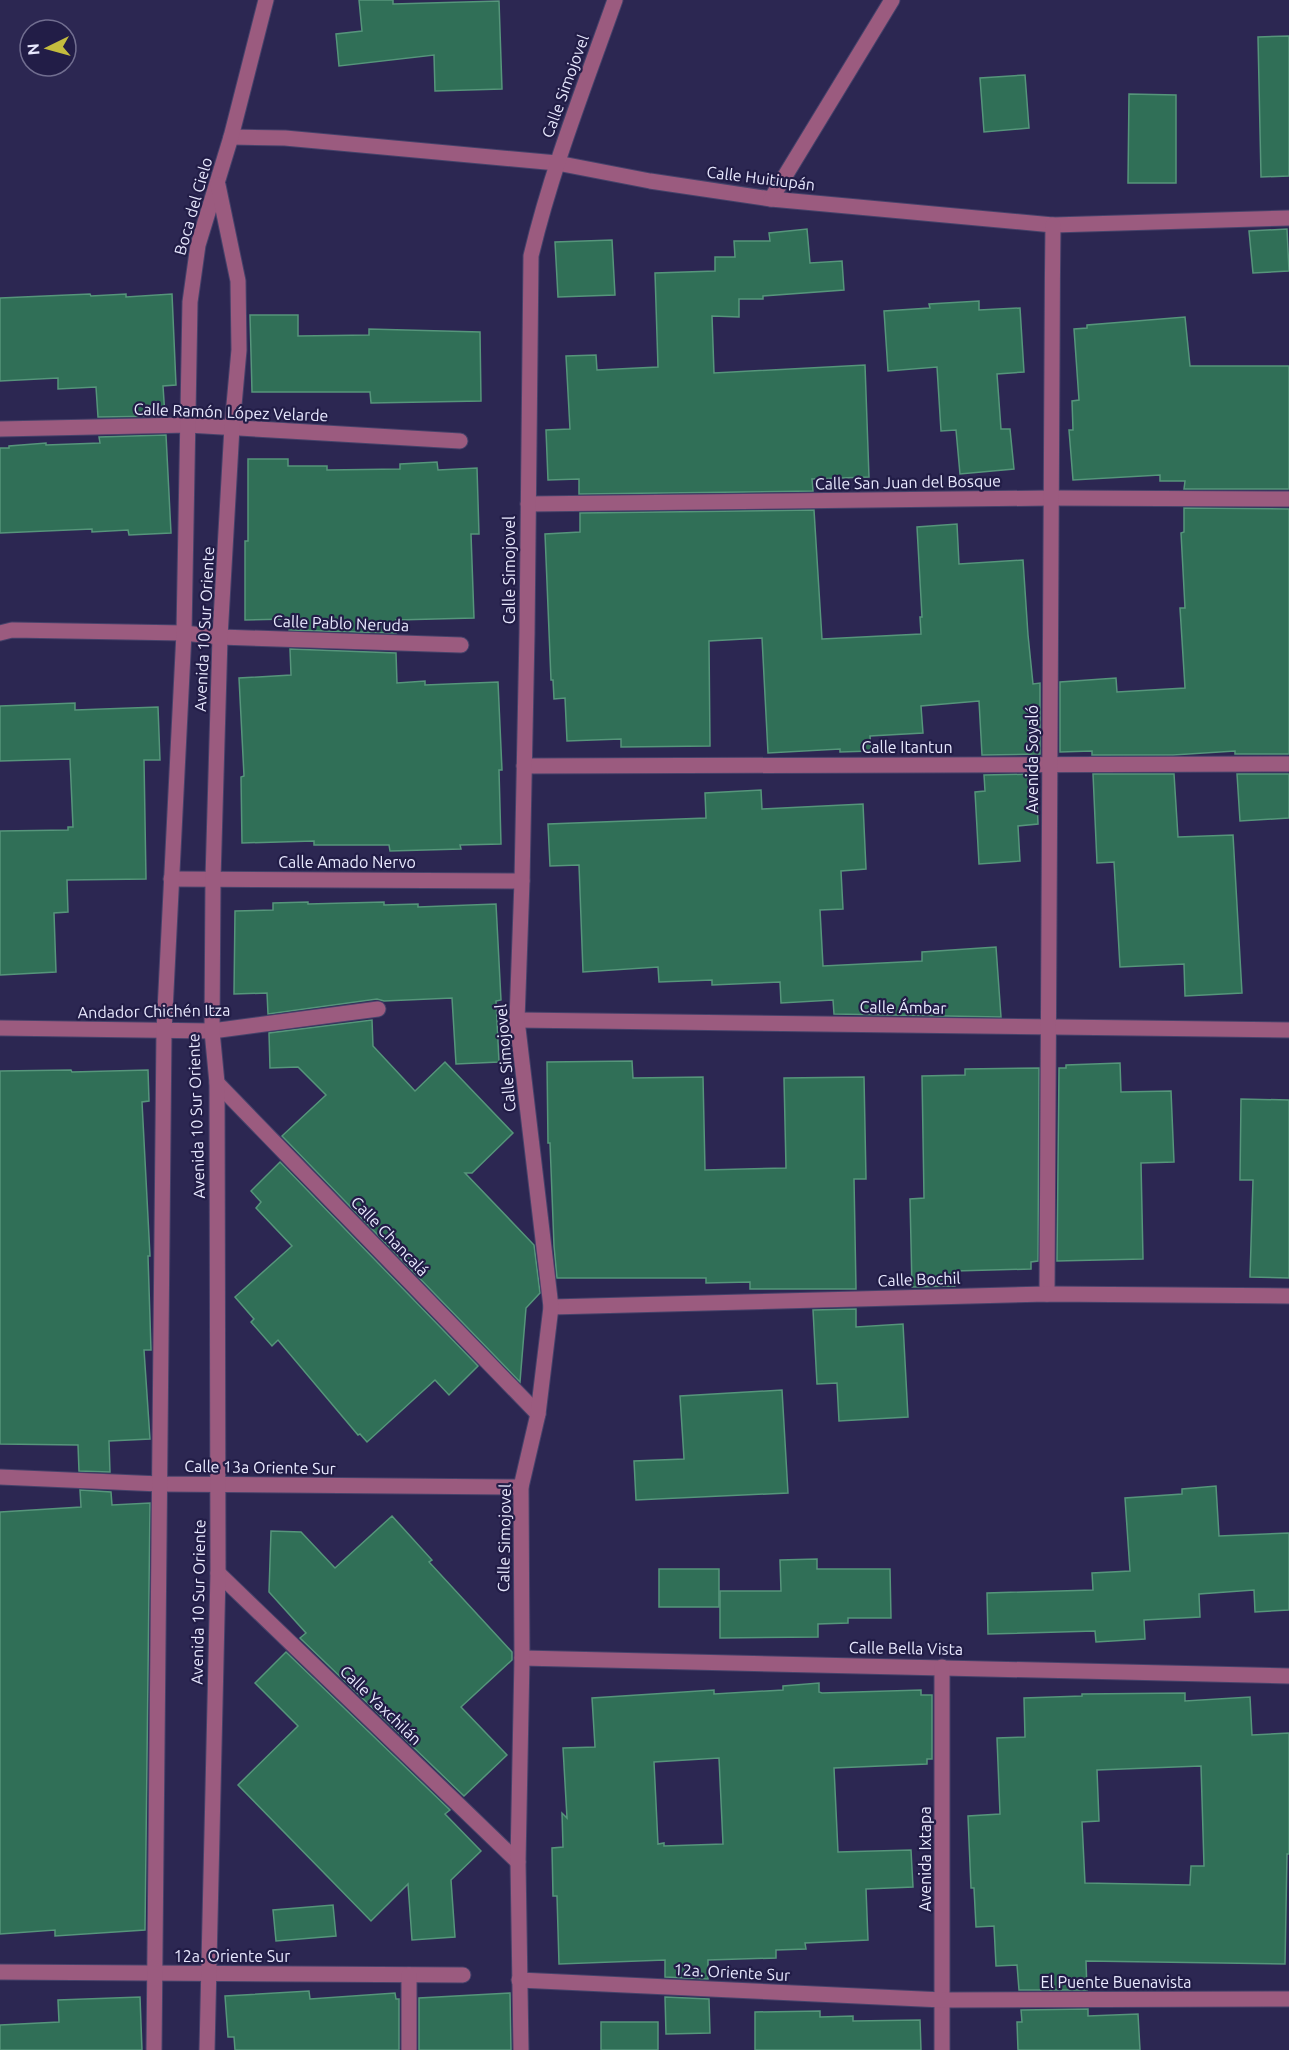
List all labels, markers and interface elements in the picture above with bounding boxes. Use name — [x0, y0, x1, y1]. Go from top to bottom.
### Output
north arrow — [18, 18, 78, 78]
street label: Calle Simojovel — [538, 32, 592, 140]
text: N — [24, 43, 43, 56]
street label: Boca del Cielo — [170, 155, 216, 257]
street label: Calle Huitiupán — [706, 162, 816, 194]
street label: Calle Ramón López Velarde — [133, 400, 329, 424]
street label: Calle San Juan del Bosque — [815, 471, 1001, 493]
street label: Calle Simojovel — [500, 516, 518, 624]
street label: Avenida 10 Sur Oriente — [191, 546, 217, 712]
street label: Calle Pablo Neruda — [273, 612, 409, 634]
street label: Avenida Soyaló — [1023, 705, 1041, 813]
street label: Calle Itantun — [861, 738, 953, 756]
street label: Calle Amado Nervo — [278, 853, 416, 871]
street label: Calle Ámbar — [859, 995, 947, 1017]
street label: Andador Chichén Itza — [78, 1001, 230, 1021]
street label: Calle Simojovel — [491, 1003, 519, 1113]
street label: Avenida 10 Sur Oriente — [184, 1033, 208, 1199]
street label: Calle Chancalá — [348, 1193, 432, 1279]
street label: Calle Bochil — [877, 1269, 961, 1289]
street label: Calle 13a Oriente Sur — [184, 1457, 336, 1477]
street label: Calle Simojovel — [494, 1484, 514, 1592]
street label: Avenida 10 Sur Oriente — [188, 1519, 208, 1685]
street label: Calle Bella Vista — [849, 1638, 963, 1658]
street label: Calle Yaxchilán — [337, 1662, 425, 1748]
street label: Avenida Ixtapa — [916, 1806, 934, 1912]
street label: 12a. Oriente Sur — [174, 1947, 290, 1965]
street label: 12a. Oriente Sur — [673, 1960, 791, 1984]
street label: El Puente Buenavista — [1041, 1973, 1191, 1991]

